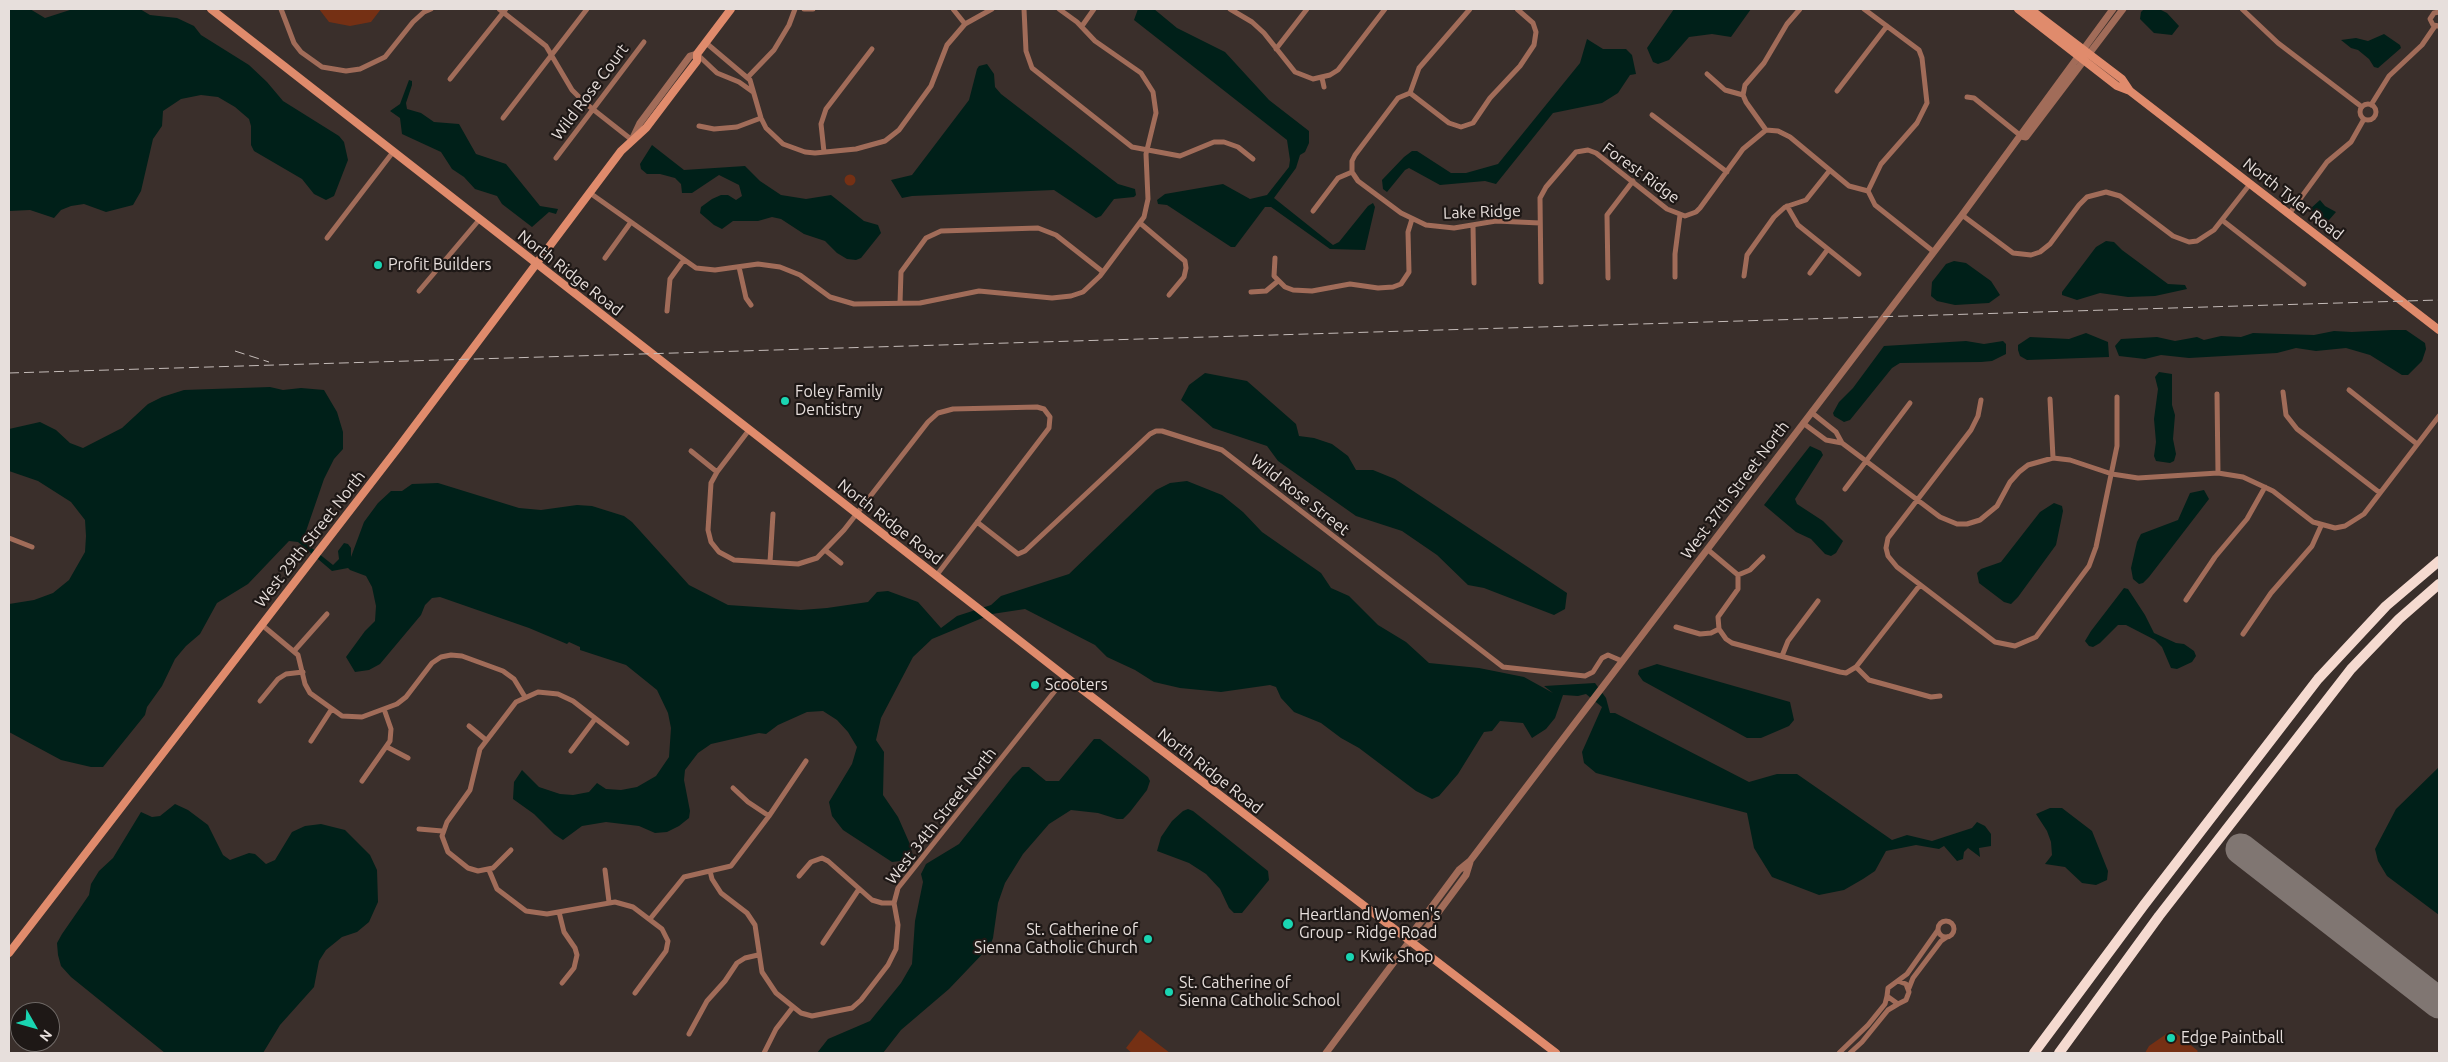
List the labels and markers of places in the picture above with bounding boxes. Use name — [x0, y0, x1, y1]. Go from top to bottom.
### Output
place label: Profit Builders — [388, 255, 491, 275]
marker: Profit Builders — [372, 259, 384, 271]
place label: Foley Family Dentistry — [795, 382, 883, 420]
marker: Foley Family Dentistry — [779, 395, 791, 407]
place label: Scooters — [1045, 675, 1108, 695]
marker: Scooters — [1029, 679, 1041, 691]
place label: Heartland Women's Group - Ridge Road — [1299, 905, 1440, 943]
marker: Heartland Women's Group - Ridge Road — [1281, 917, 1295, 931]
place label: St. Catherine of Sienna Catholic Church — [974, 920, 1138, 958]
marker: St. Catherine of Sienna Catholic Church — [1142, 933, 1154, 945]
place label: Kwik Shop — [1360, 947, 1433, 967]
marker: Kwik Shop — [1344, 951, 1356, 963]
place label: St. Catherine of Sienna Catholic School — [1179, 973, 1340, 1011]
marker: St. Catherine of Sienna Catholic School — [1163, 986, 1175, 998]
place label: Edge Paintball — [2181, 1028, 2284, 1048]
marker: Edge Paintball — [2165, 1032, 2177, 1044]

